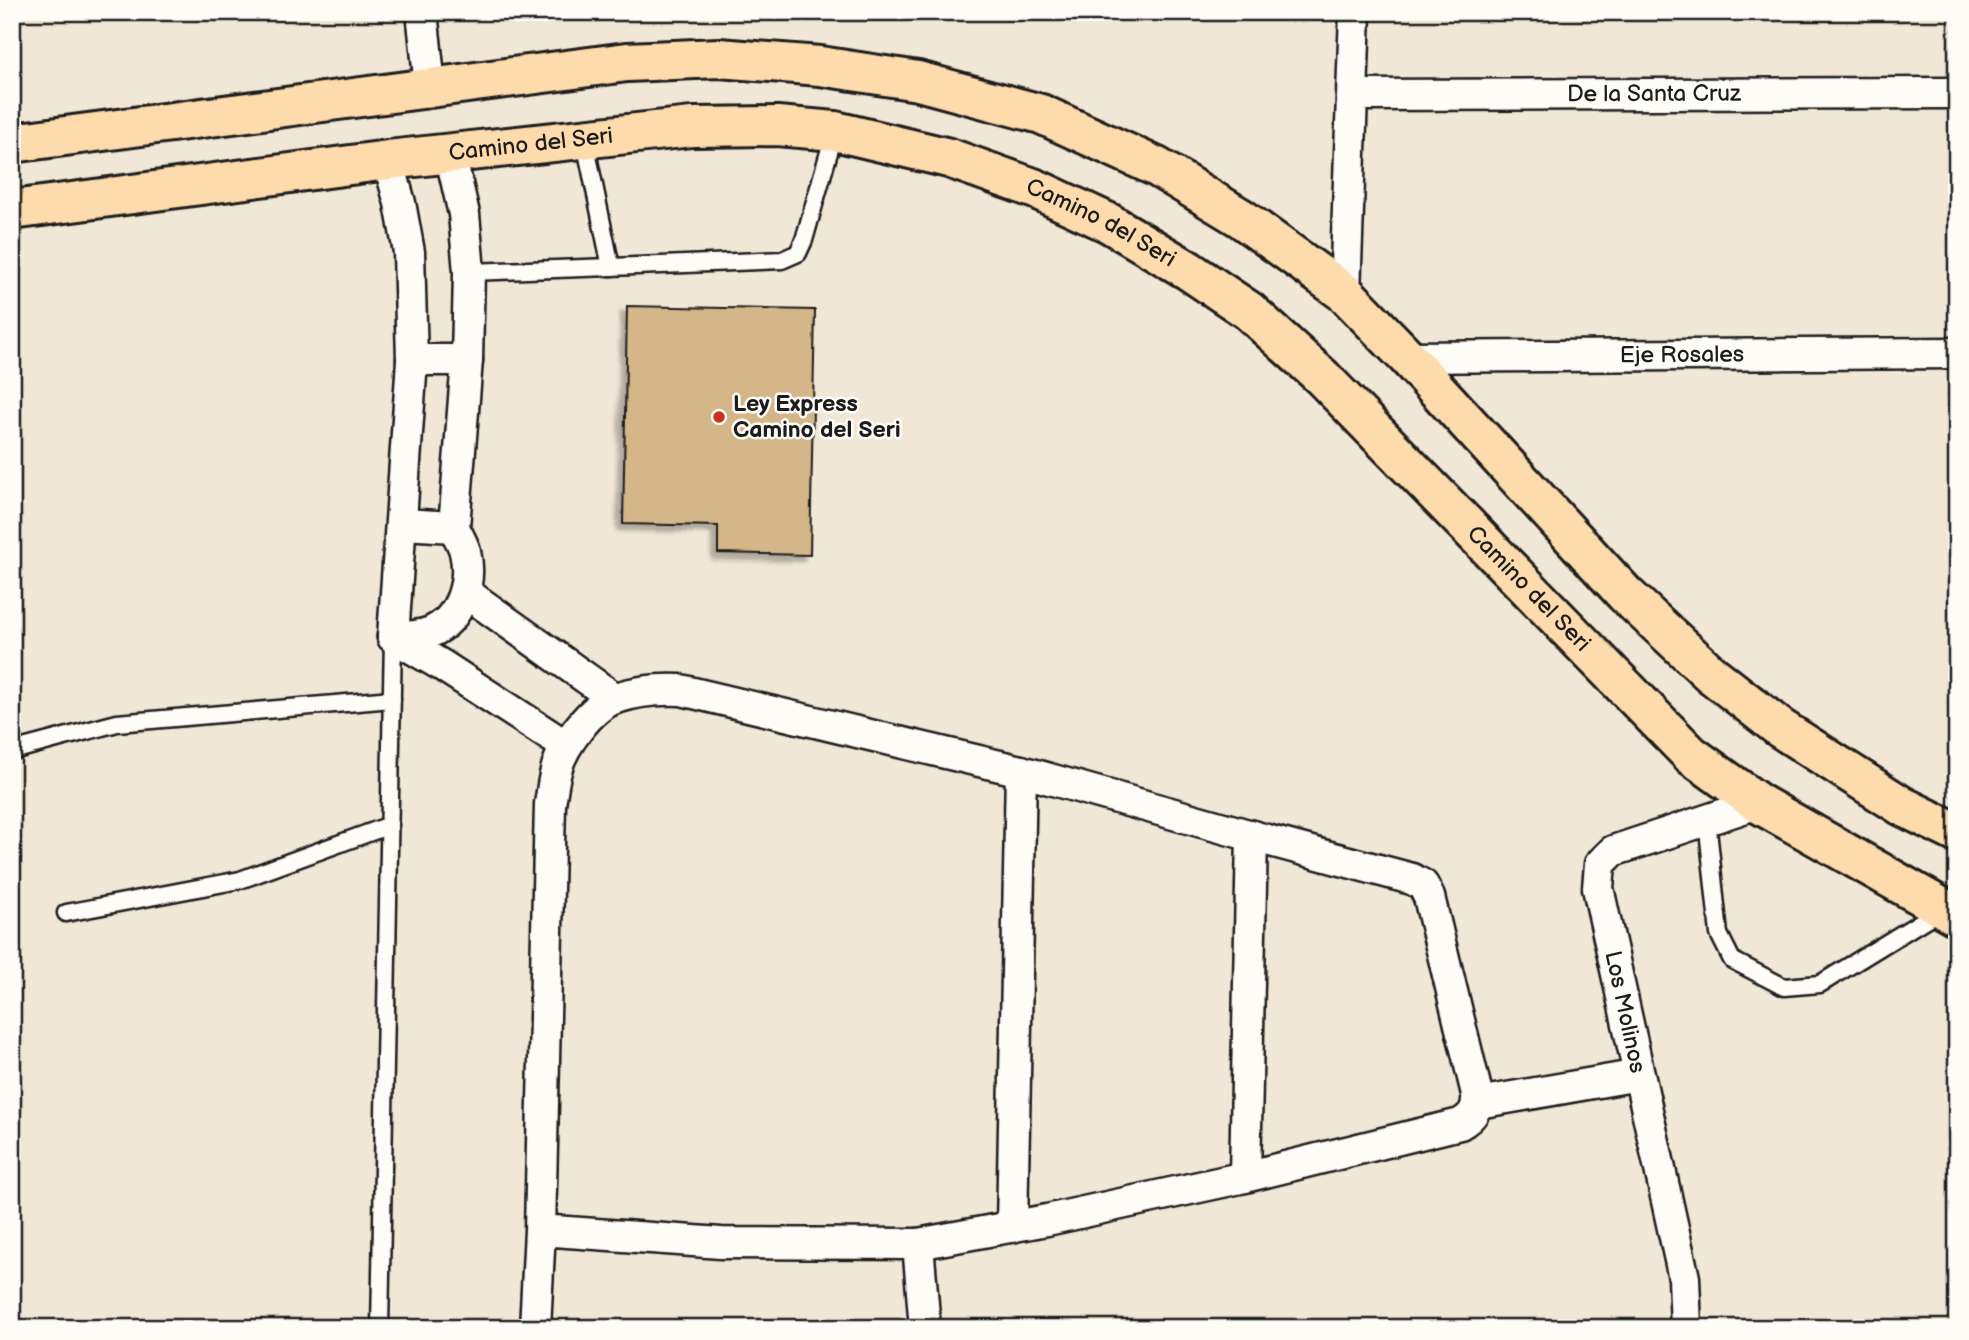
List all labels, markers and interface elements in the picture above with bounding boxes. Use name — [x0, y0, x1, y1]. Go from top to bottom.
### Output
street label: De la Santa Cruz — [1567, 80, 1742, 108]
street label: Camino del Seri — [447, 122, 614, 167]
street label: Camino del Seri — [1022, 173, 1181, 273]
street label: Eje Rosales — [1620, 341, 1744, 369]
place label: Ley Express Camino del Seri — [733, 390, 901, 444]
marker: Ley Express Camino del Seri — [711, 409, 727, 425]
street label: Camino del Seri — [1461, 520, 1596, 658]
street label: Los Molinos — [1598, 948, 1652, 1076]

